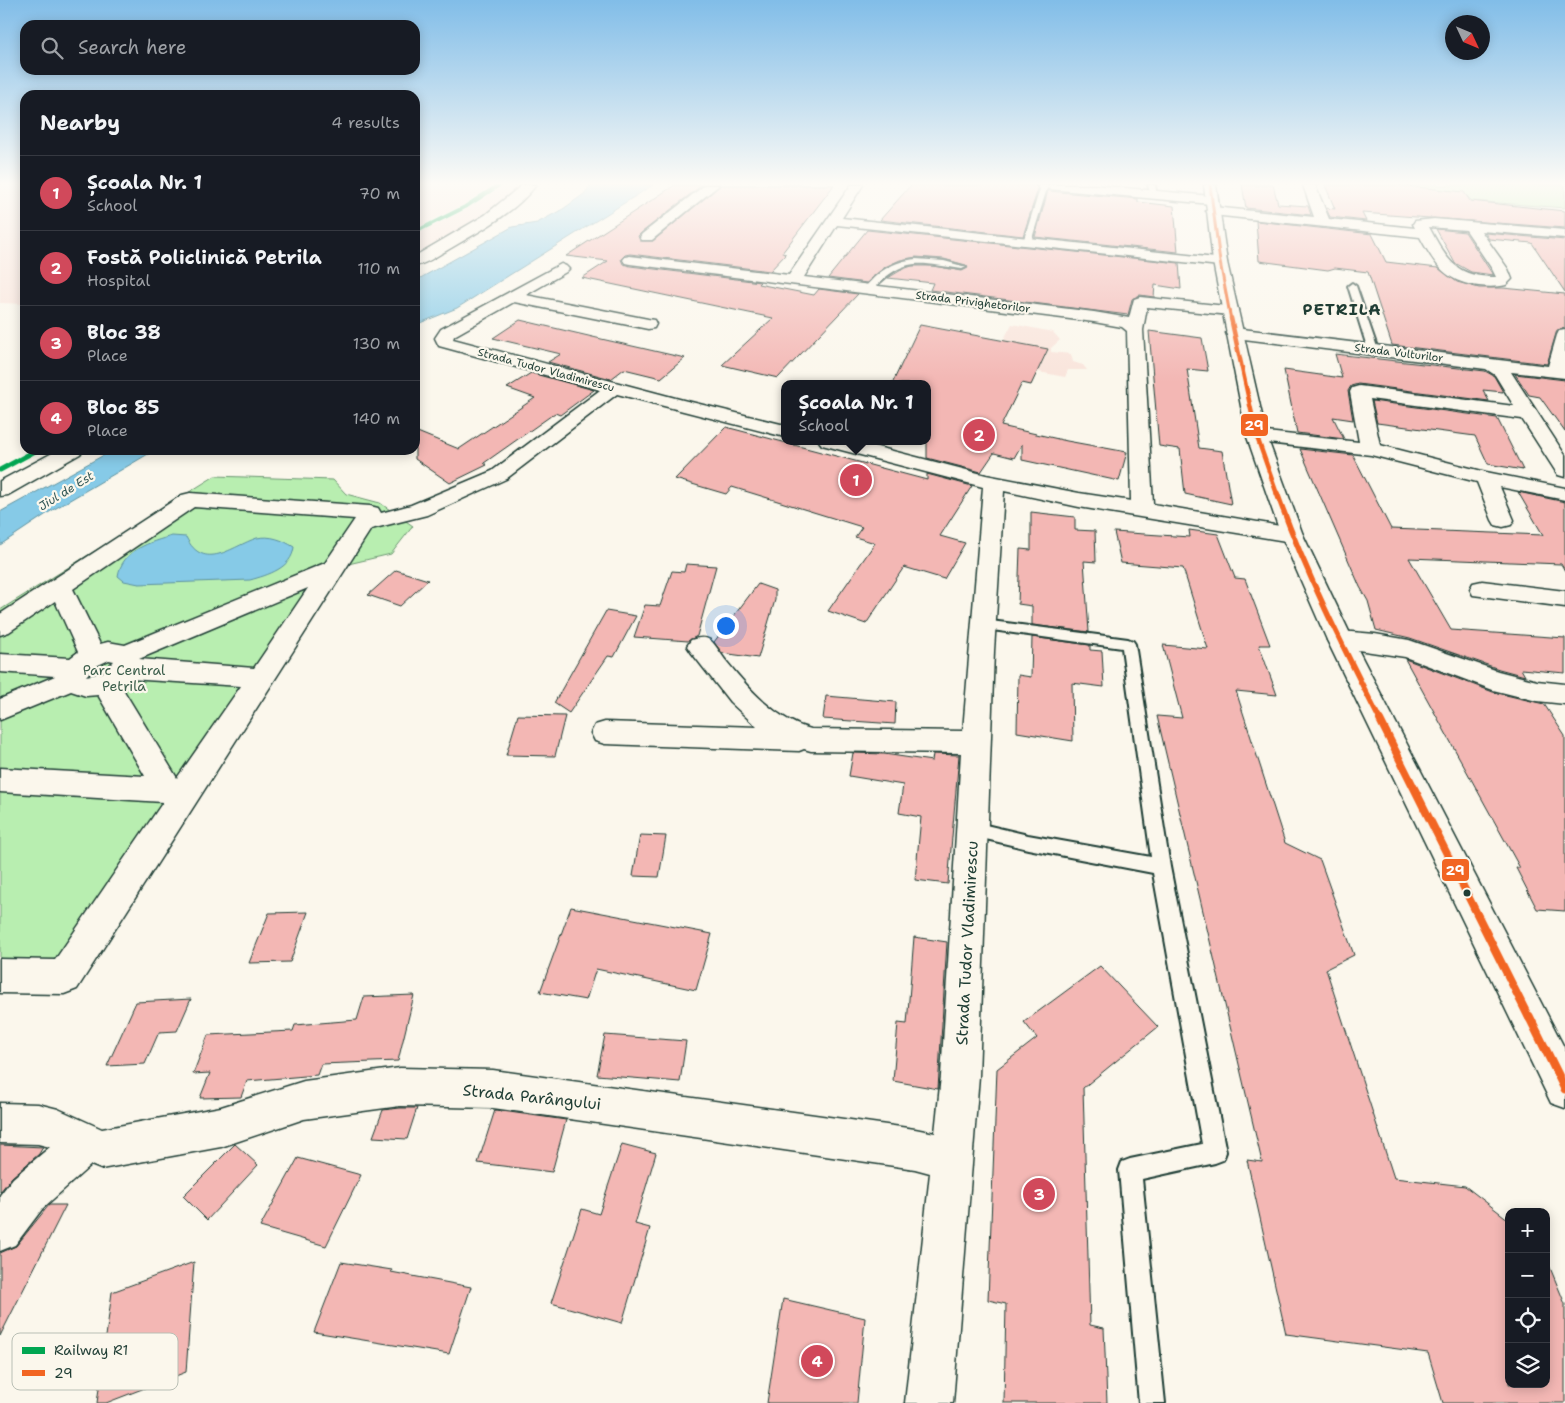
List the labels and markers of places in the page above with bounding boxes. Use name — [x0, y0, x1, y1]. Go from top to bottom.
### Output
pin: 2 — [963, 416, 995, 454]
pin: 1 — [840, 461, 872, 499]
unlabelled marker — [1462, 888, 1472, 898]
pin: 3 — [1023, 1175, 1055, 1213]
pin: 4 — [801, 1342, 833, 1380]

